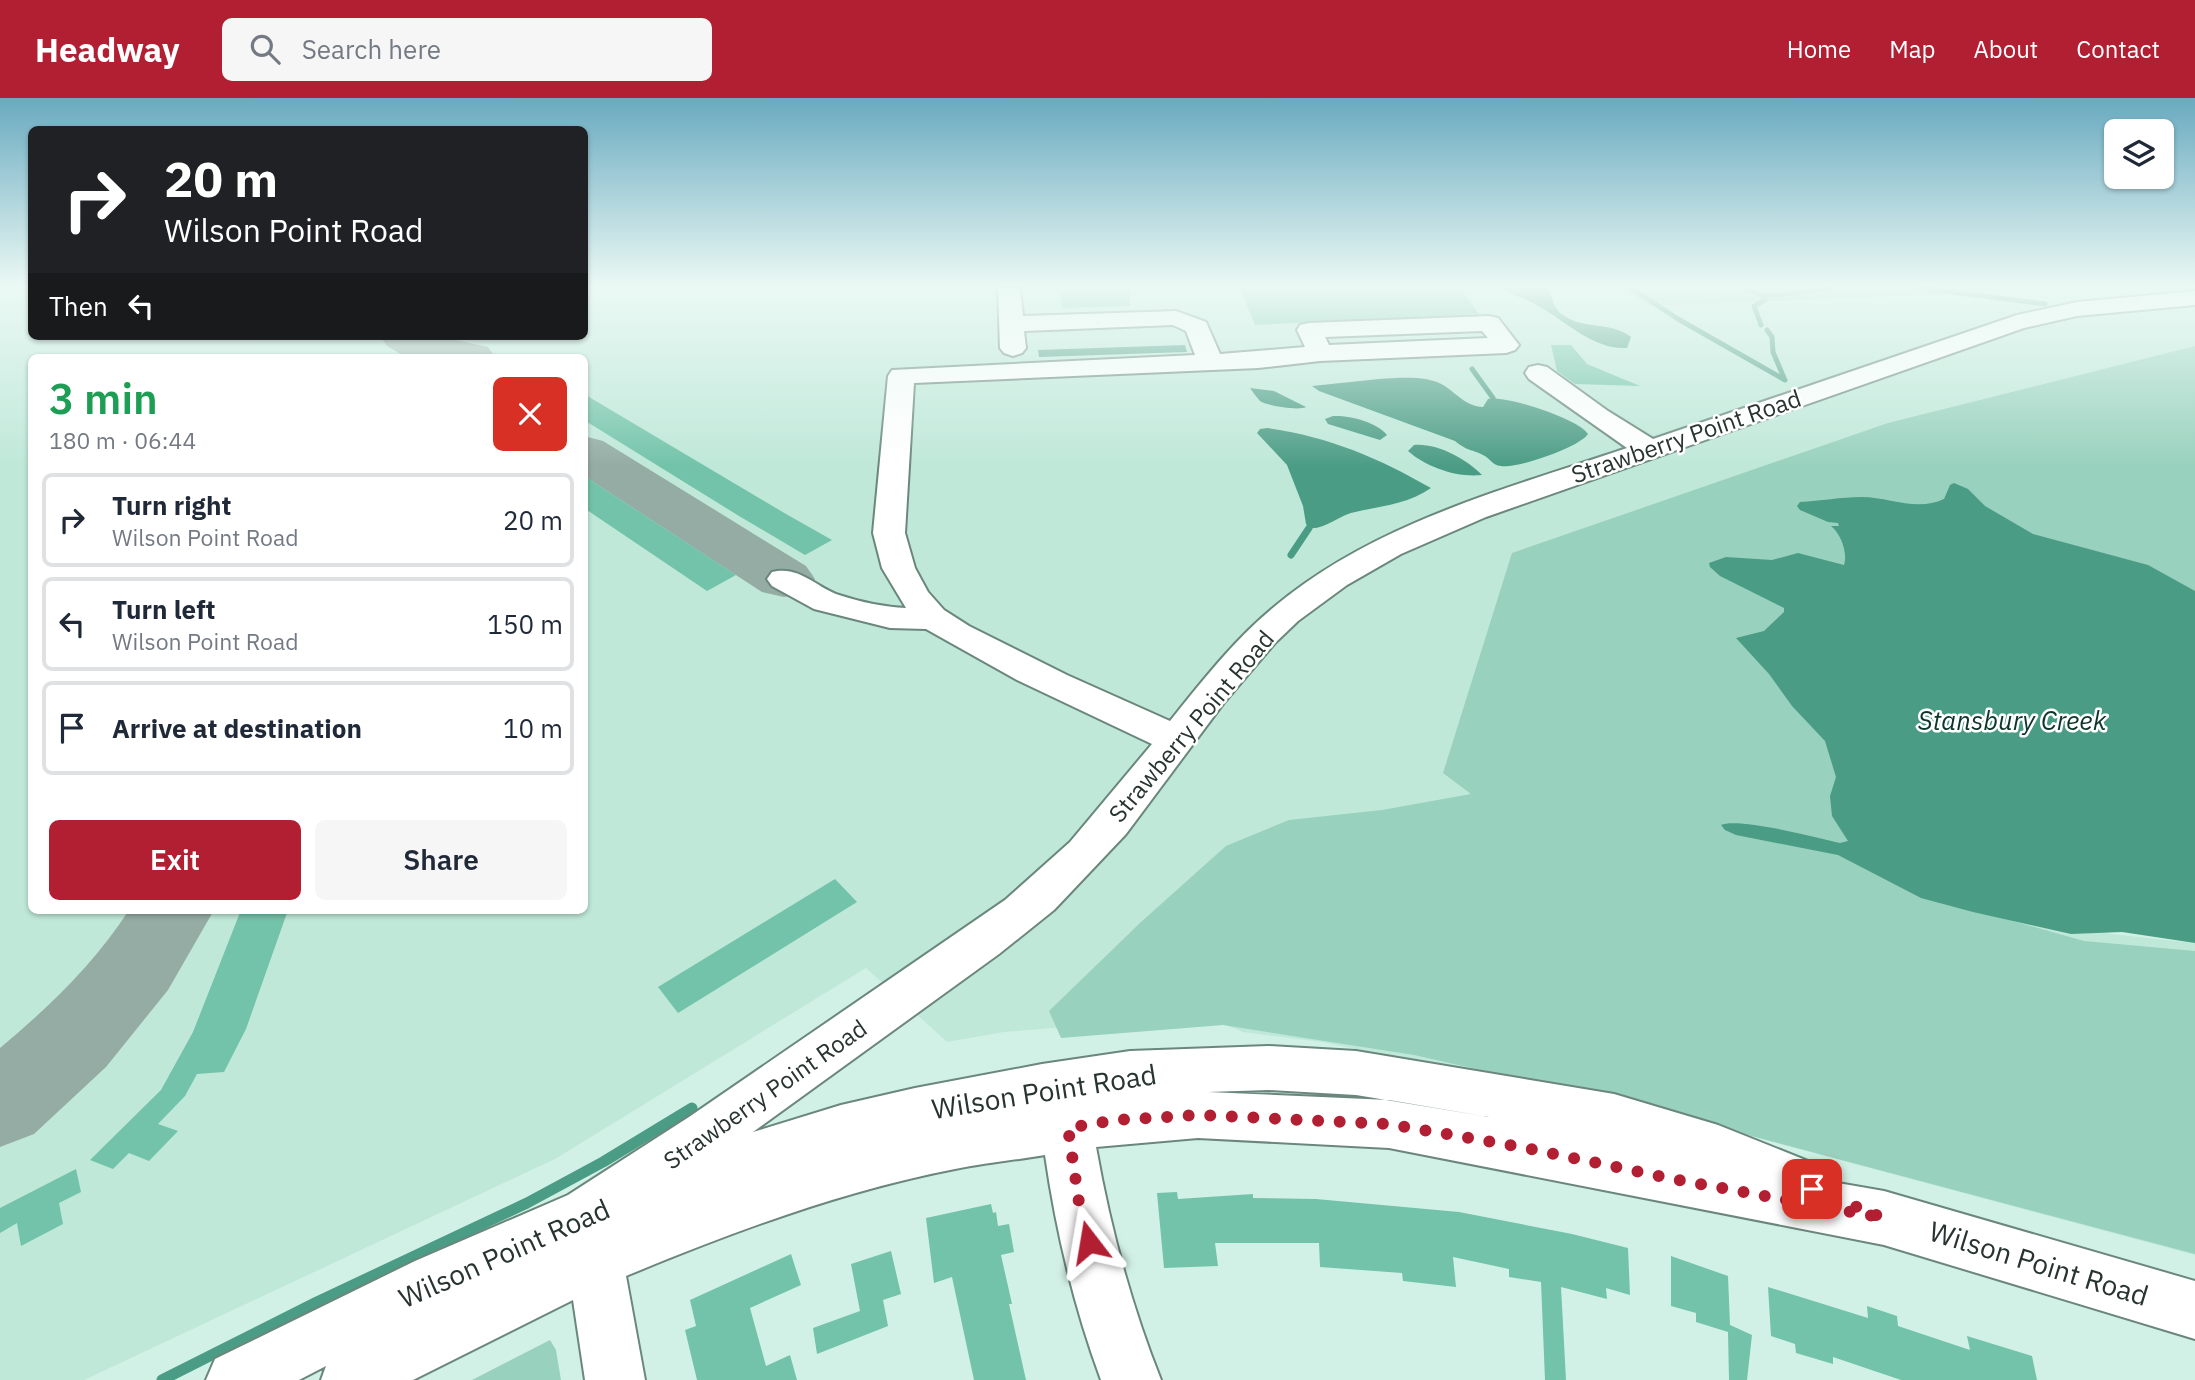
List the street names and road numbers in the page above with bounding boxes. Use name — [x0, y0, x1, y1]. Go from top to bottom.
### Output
street label: Strawberry Point Road — [1567, 382, 1805, 490]
street label: Strawberry Point Road — [1101, 623, 1281, 829]
street label: Strawberry Point Road — [657, 1012, 873, 1176]
street label: Wilson Point Road — [929, 1055, 1159, 1127]
street label: Wilson Point Road — [393, 1190, 615, 1316]
street label: Wilson Point Road — [1925, 1212, 2153, 1314]

